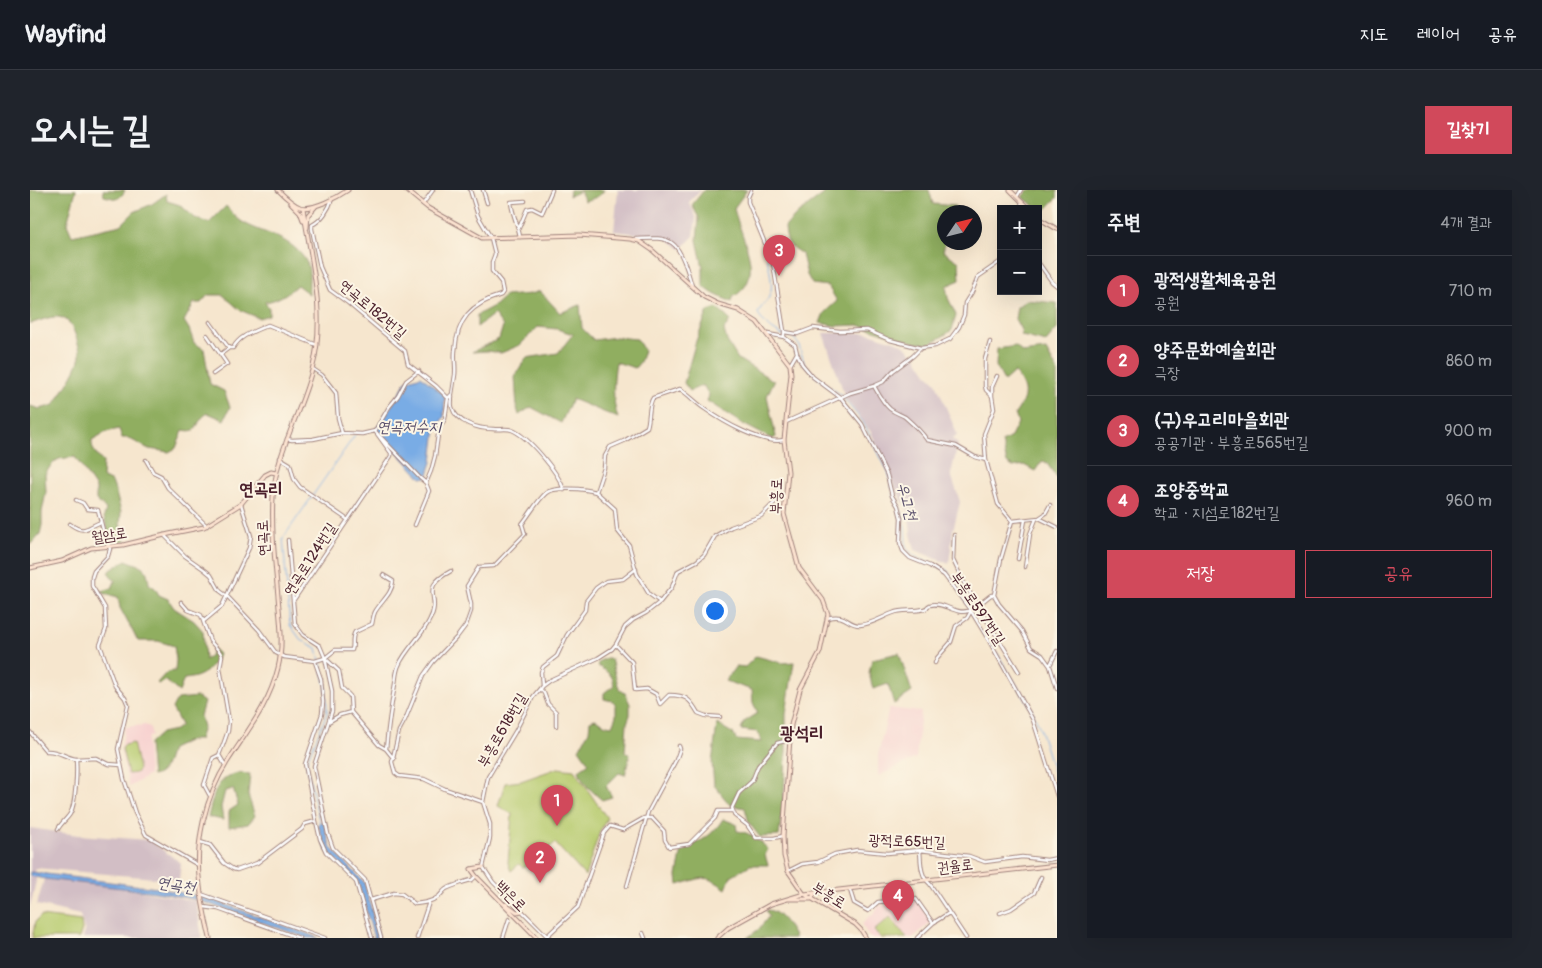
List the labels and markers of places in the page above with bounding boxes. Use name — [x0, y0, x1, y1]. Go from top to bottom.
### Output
pin: 3 — [763, 235, 795, 276]
pin: 1 — [541, 785, 573, 826]
pin: 2 — [524, 842, 556, 883]
pin: 4 — [882, 880, 914, 921]

